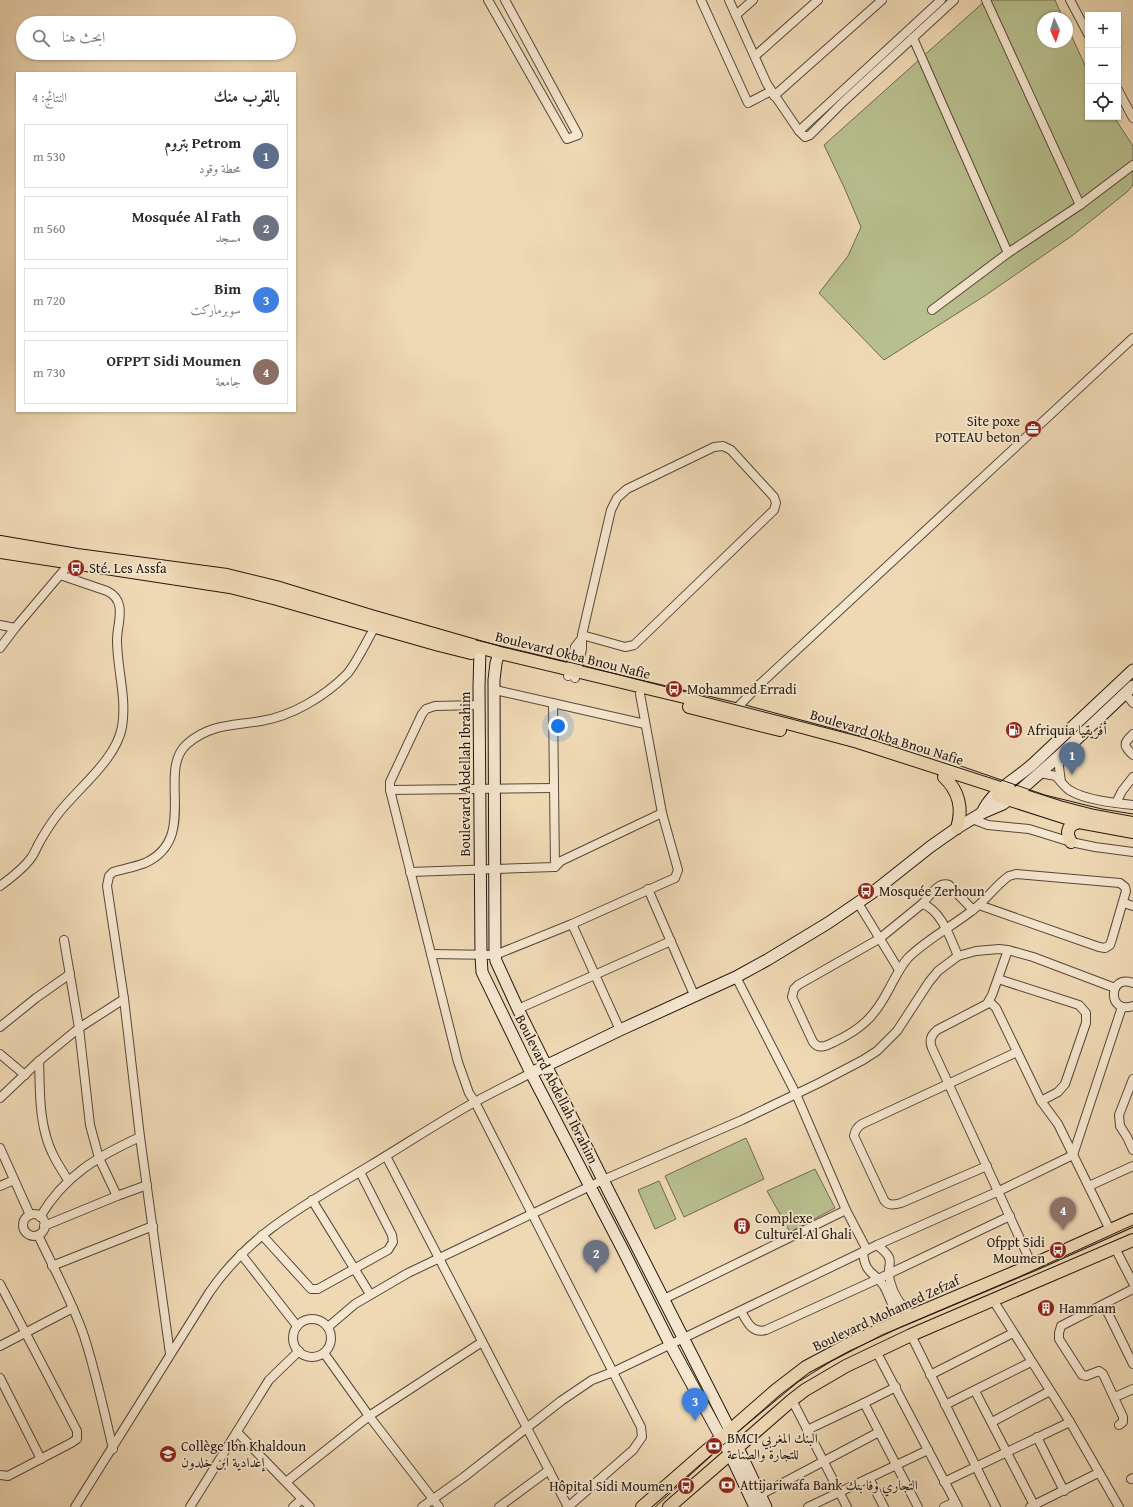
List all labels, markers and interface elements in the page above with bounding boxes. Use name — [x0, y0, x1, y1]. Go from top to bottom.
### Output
north arrow — [1037, 12, 1073, 48]
map controls — [1085, 12, 1121, 120]
button: + — [1085, 12, 1121, 48]
search box — [16, 16, 296, 60]
text: ابحث هنا — [62, 26, 105, 47]
icon: search — [30, 27, 52, 49]
button: − — [1085, 48, 1121, 84]
text: بالقرب منك — [213, 83, 280, 108]
button: locate — [1085, 84, 1121, 120]
text: النتائج: 4 — [32, 88, 67, 107]
text: Petrom بتروم — [165, 132, 241, 153]
text: 530 m — [33, 147, 65, 166]
text: 1 — [263, 147, 269, 166]
text: محطة وقود — [199, 159, 241, 178]
text: Mosquée Al Fath — [132, 206, 241, 227]
text: 560 m — [33, 219, 65, 238]
text: 2 — [263, 219, 269, 238]
text: مسجد — [215, 228, 241, 247]
text: Bim — [214, 278, 241, 299]
text: 720 m — [33, 291, 65, 310]
text: 3 — [263, 291, 269, 310]
text: سوبرماركت — [191, 300, 241, 319]
text: OFPPT Sidi Moumen — [107, 350, 241, 371]
text: 730 m — [33, 363, 65, 382]
text: 4 — [263, 363, 269, 382]
text: جامعة — [215, 372, 241, 391]
place label: Site poxe POTEAU beton — [935, 411, 1020, 447]
office icon: Site poxe POTEAU beton — [1023, 419, 1043, 439]
bus stop icon: Sté. Les Assfa — [66, 558, 86, 578]
place label: Sté. Les Assfa — [89, 558, 167, 578]
street label: Boulevard Okba Bnou Nafie — [493, 626, 653, 684]
bus stop icon: Mohammed Erradi — [664, 679, 684, 699]
place label: Mohammed Erradi — [687, 679, 797, 699]
street label: Boulevard Abdellah Ibrahim — [455, 691, 475, 856]
street label: Boulevard Okba Bnou Nafie — [808, 704, 967, 770]
your location — [548, 716, 568, 736]
fuel station icon: Afriquia أفريقيا — [1004, 720, 1024, 740]
place label: Afriquia أفريقيا — [1027, 720, 1107, 740]
pin: 1 — [1059, 742, 1085, 775]
bus stop icon: Mosquée Zerhoun — [856, 881, 876, 901]
place label: Mosquée Zerhoun — [879, 881, 985, 901]
street label: Boulevard Abdellah Ibrahim — [511, 1011, 604, 1167]
pin: 4 — [1050, 1197, 1076, 1230]
place label: Complexe Culturel Al Ghali — [755, 1208, 852, 1244]
building icon: Complexe Culturel Al Ghali — [732, 1216, 752, 1236]
place label: Ofppt Sidi Moumen — [987, 1232, 1045, 1268]
pin: 2 — [583, 1240, 609, 1273]
bus stop icon: Ofppt Sidi Moumen — [1048, 1240, 1068, 1260]
street label: Boulevard Mohamed Zefzaf — [809, 1269, 964, 1356]
building icon: Hammam — [1036, 1298, 1056, 1318]
place label: Hammam — [1059, 1298, 1116, 1318]
pin: 3 — [682, 1388, 708, 1421]
place label: BMCI البنك المغربي للتجارة والصناعة — [727, 1428, 818, 1464]
place label: Collège Ibn Khaldoun إعدادية ابن خلدون — [181, 1436, 306, 1472]
bank icon: BMCI البنك المغربي للتجارة والصناعة — [704, 1436, 724, 1456]
school or university icon: Collège Ibn Khaldoun إعدادية ابن خلدون — [158, 1444, 178, 1464]
bank icon: Attijariwafa Bank التجاري وفا بنك — [717, 1475, 737, 1495]
place label: Attijariwafa Bank التجاري وفا بنك — [740, 1475, 918, 1497]
place label: Hôpital Sidi Moumen — [549, 1476, 673, 1496]
bus stop icon: Hôpital Sidi Moumen — [676, 1476, 696, 1496]

